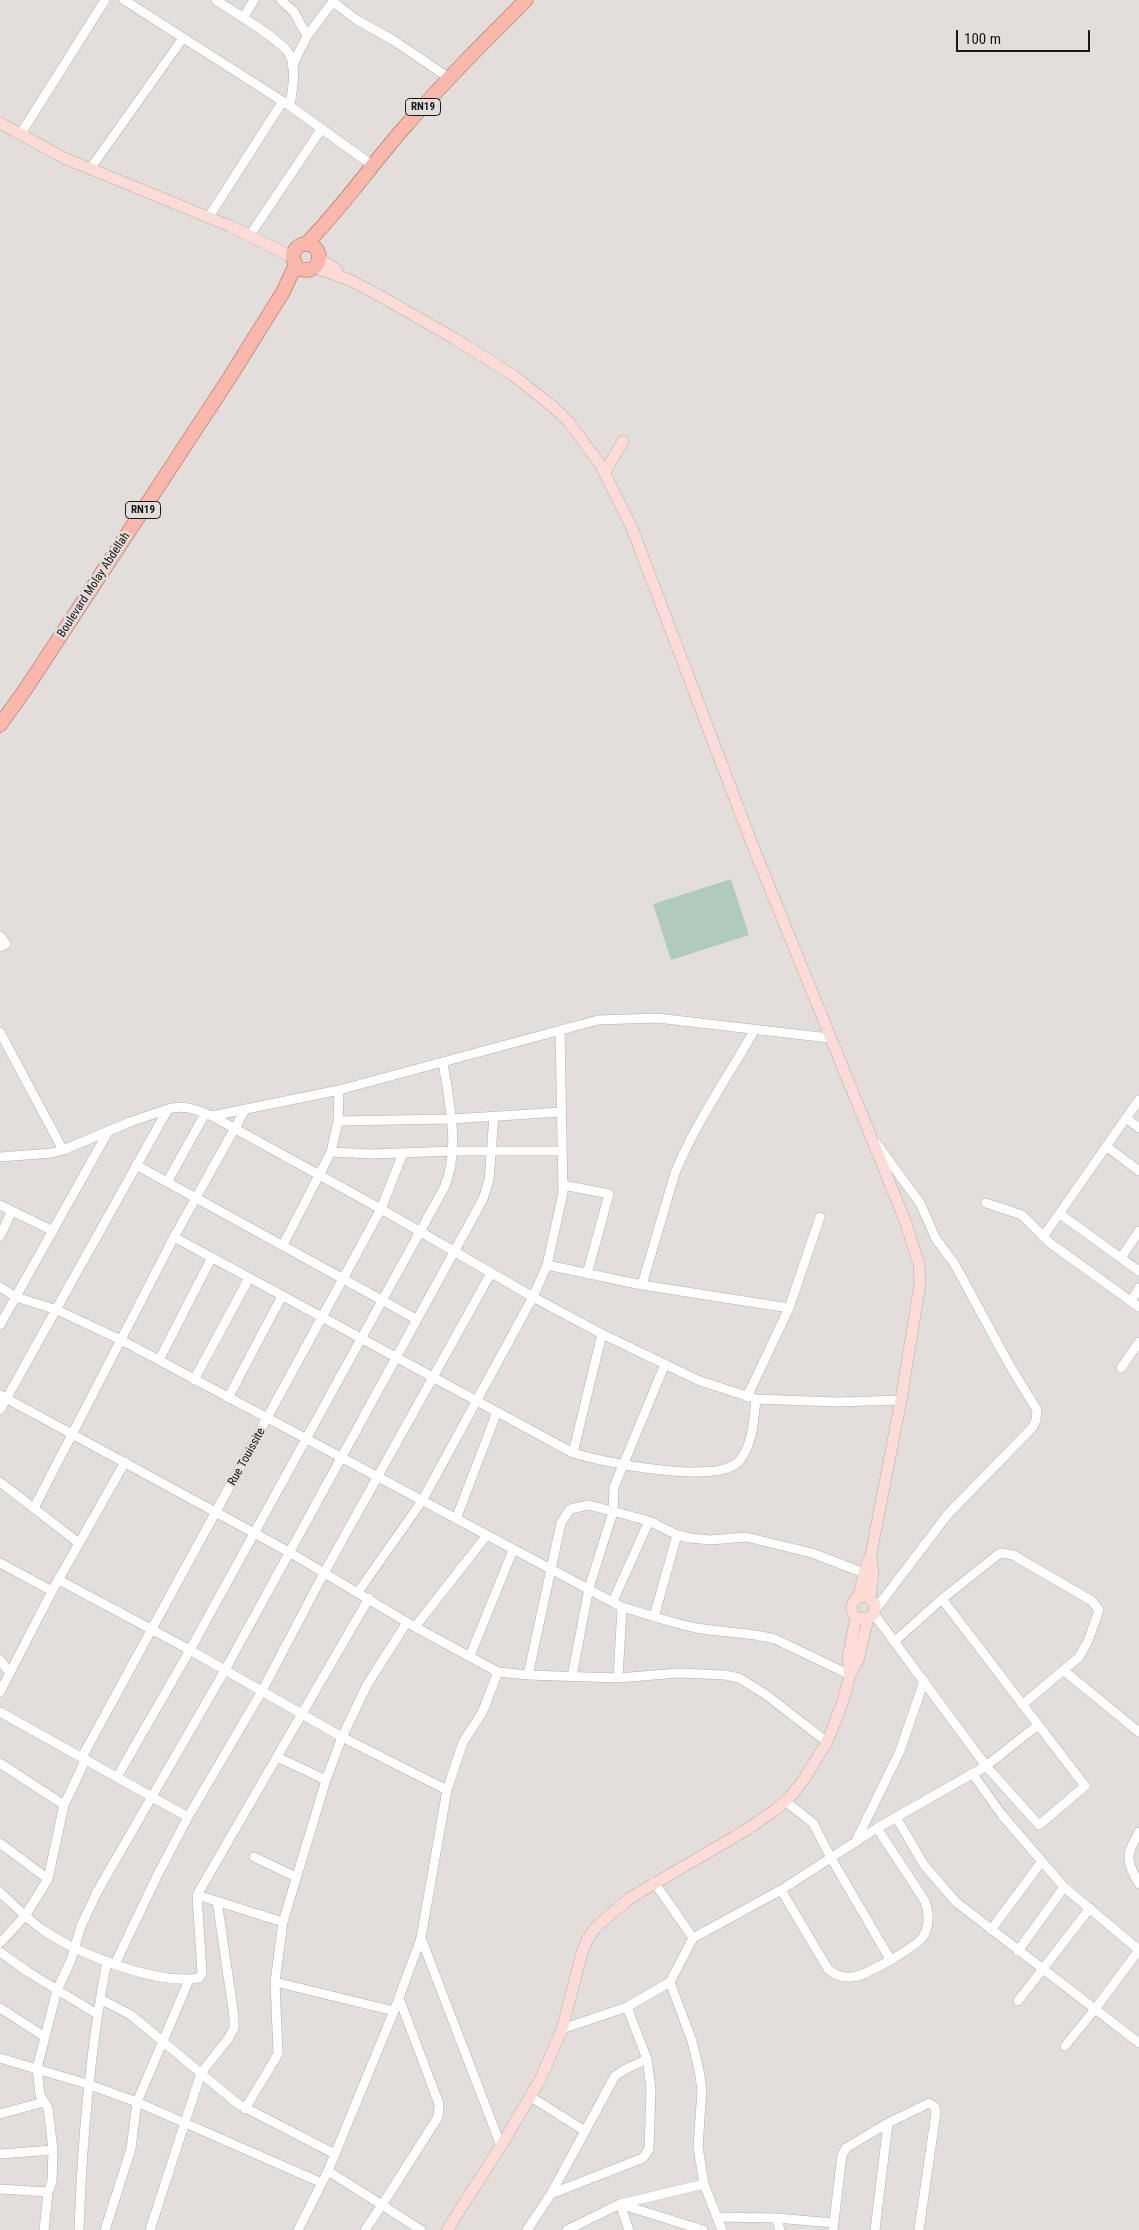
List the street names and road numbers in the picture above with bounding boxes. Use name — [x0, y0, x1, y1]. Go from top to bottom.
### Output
road number: RN19 — [406, 98, 440, 115]
road number: RN19 — [126, 502, 160, 518]
street label: Boulevard Molay Abdellah — [55, 530, 133, 640]
street label: Rue Touissite — [225, 1426, 269, 1488]

